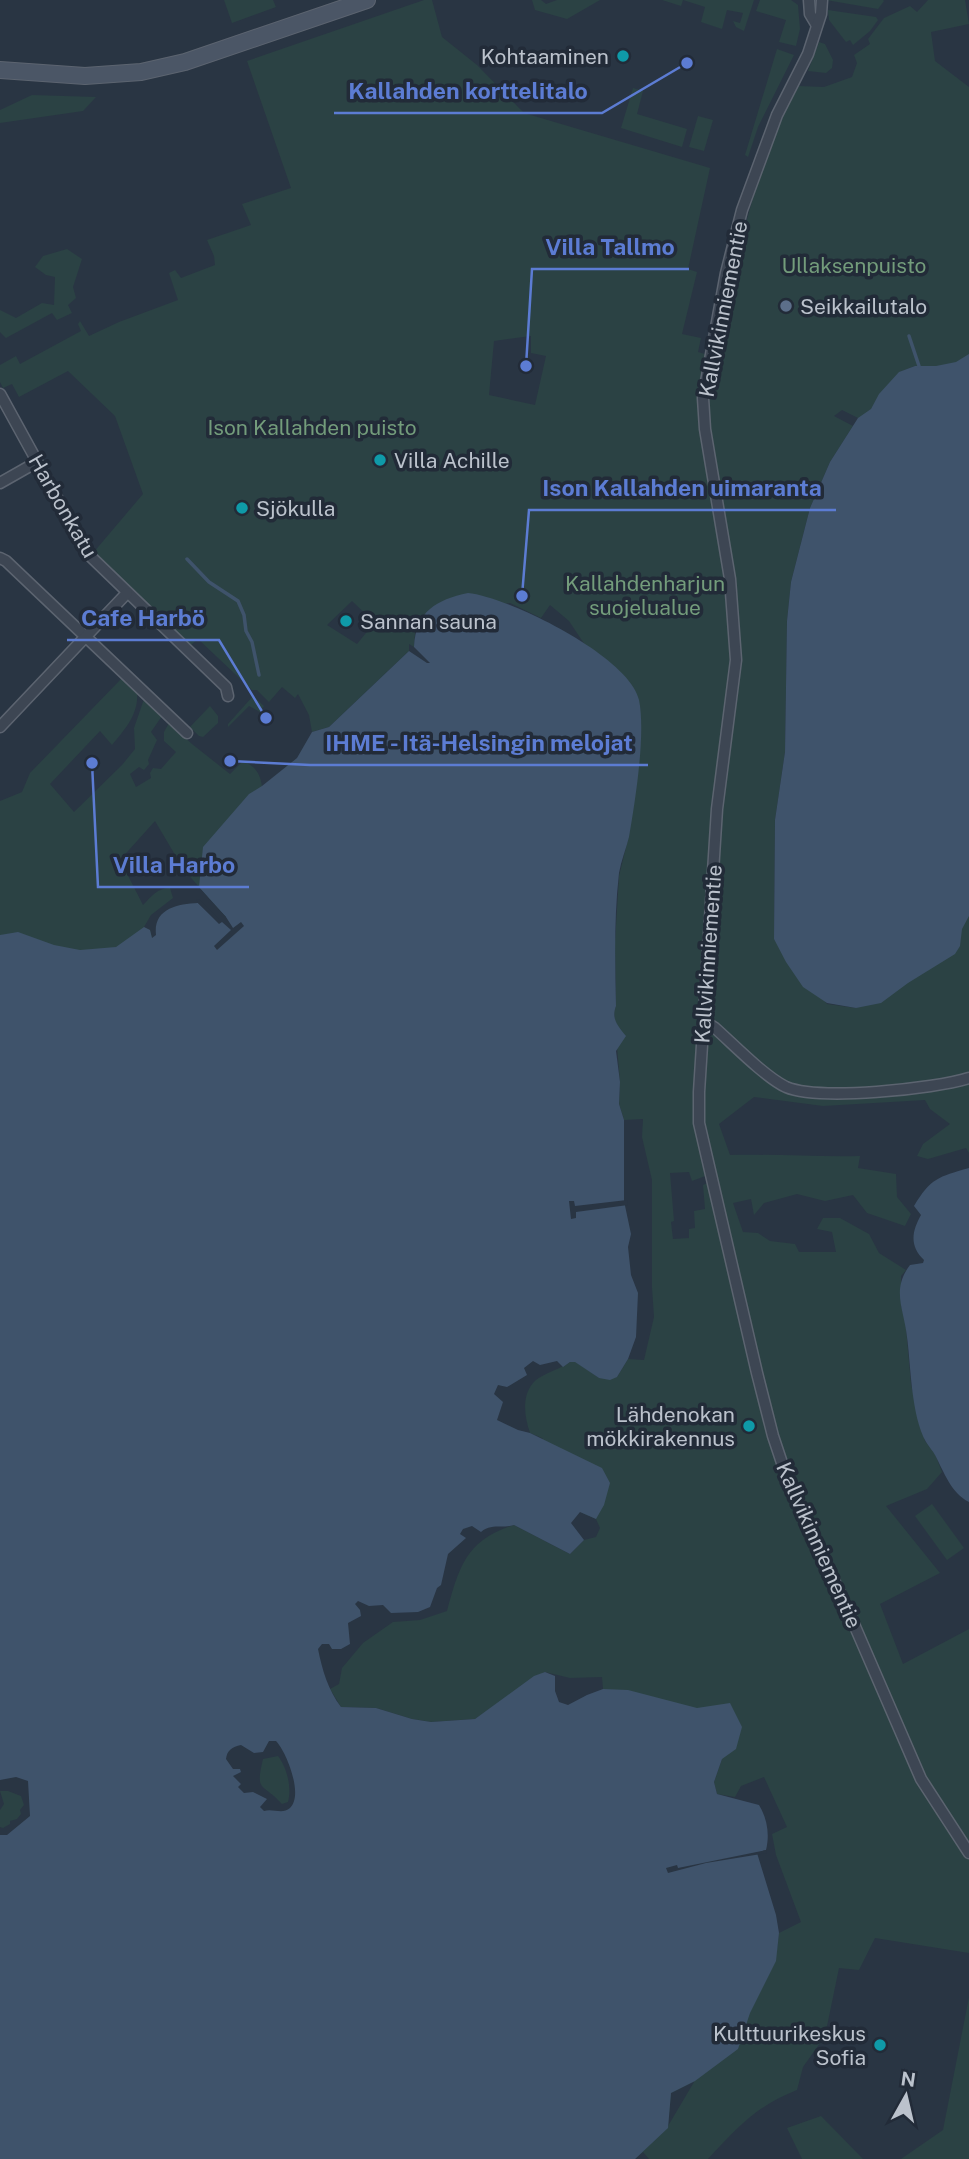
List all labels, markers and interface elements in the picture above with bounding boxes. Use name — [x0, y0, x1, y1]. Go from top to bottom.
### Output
place label: Kohtaaminen — [481, 44, 609, 69]
marker: Kohtaaminen — [615, 48, 631, 64]
callout: Kallahden korttelitalo — [334, 69, 602, 113]
text: Kallahden korttelitalo — [348, 77, 588, 104]
street label: Kallvikinniementie — [694, 219, 752, 399]
callout: Villa Tallmo — [532, 225, 689, 269]
text: Villa Tallmo — [545, 233, 675, 260]
park label: Ullaksenpuisto — [782, 253, 926, 278]
place label: Seikkailutalo — [800, 294, 927, 319]
marker: Seikkailutalo — [778, 298, 794, 314]
park label: Ison Kallahden puisto — [207, 415, 417, 440]
place label: Villa Achille — [394, 448, 510, 473]
street label: Harbonkatu — [23, 450, 103, 562]
marker: Villa Achille — [372, 452, 388, 468]
callout: Ison Kallahden uimaranta — [529, 466, 836, 510]
text: Ison Kallahden uimaranta — [542, 474, 822, 501]
place label: Sjökulla — [256, 496, 335, 521]
marker: Sjökulla — [234, 500, 250, 516]
park label: Kallahdenharjun suojelualue — [565, 571, 725, 620]
callout: Cafe Harbö — [67, 596, 219, 640]
text: Cafe Harbö — [81, 604, 205, 631]
place label: Sannan sauna — [360, 609, 497, 634]
marker: Sannan sauna — [338, 613, 354, 629]
callout: IHME - Itä-Helsingin melojat — [310, 721, 648, 765]
text: IHME - Itä-Helsingin melojat — [325, 729, 633, 756]
callout: Villa Harbo — [98, 843, 249, 887]
text: Villa Harbo — [113, 851, 235, 878]
street label: Kallvikinniementie — [689, 864, 727, 1044]
place label: Lähdenokan mökkirakennus — [586, 1402, 735, 1451]
marker: Lähdenokan mökkirakennus — [741, 1418, 757, 1434]
street label: Kallvikinniementie — [771, 1458, 867, 1632]
place label: Kulttuurikeskus Sofia — [713, 2021, 866, 2070]
marker: Kulttuurikeskus Sofia — [872, 2037, 888, 2053]
north arrow — [871, 2061, 941, 2131]
text: N — [899, 2067, 917, 2091]

